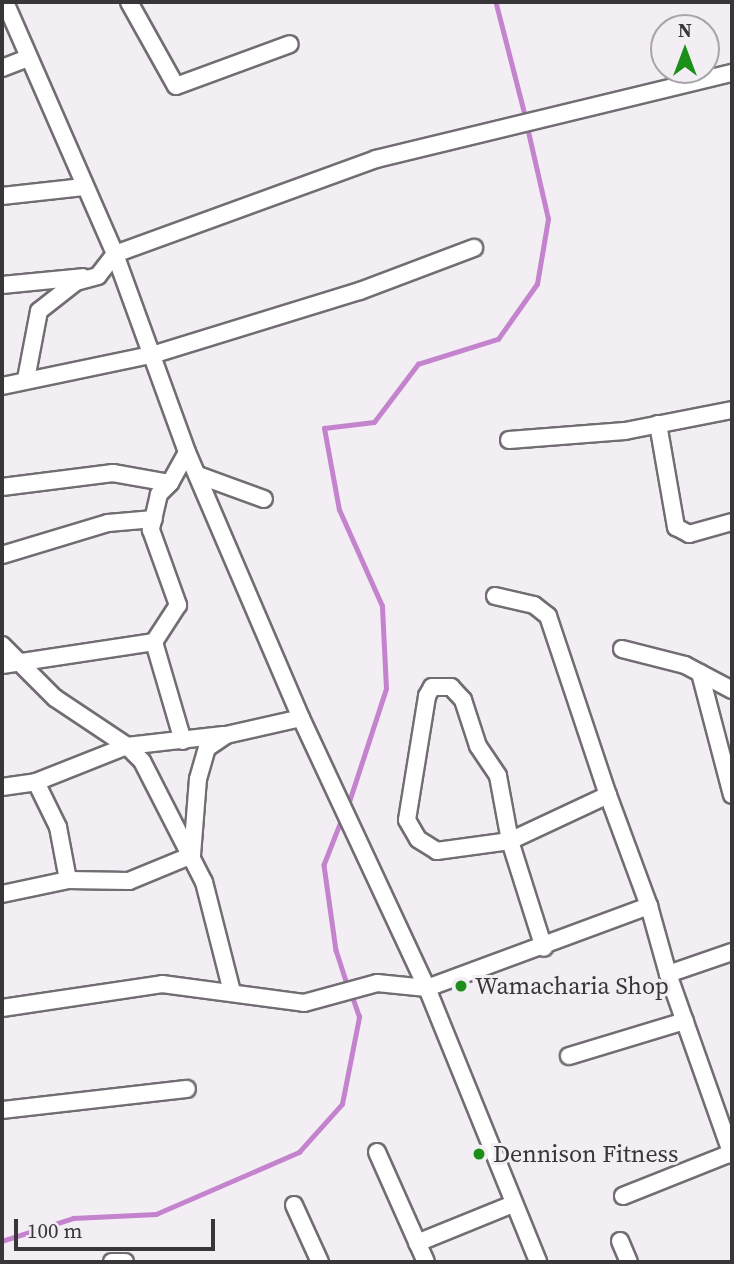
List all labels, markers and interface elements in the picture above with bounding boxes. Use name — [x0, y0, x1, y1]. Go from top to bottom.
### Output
north arrow — [650, 14, 720, 84]
text: N — [678, 17, 692, 43]
place label: Wamacharia Shop — [475, 972, 669, 1000]
marker: Wamacharia Shop — [453, 978, 469, 994]
place label: Dennison Fitness — [493, 1140, 678, 1168]
marker: Dennison Fitness — [471, 1146, 487, 1162]
scale bar — [18, 1204, 219, 1248]
text: 100 m — [27, 1216, 82, 1245]

